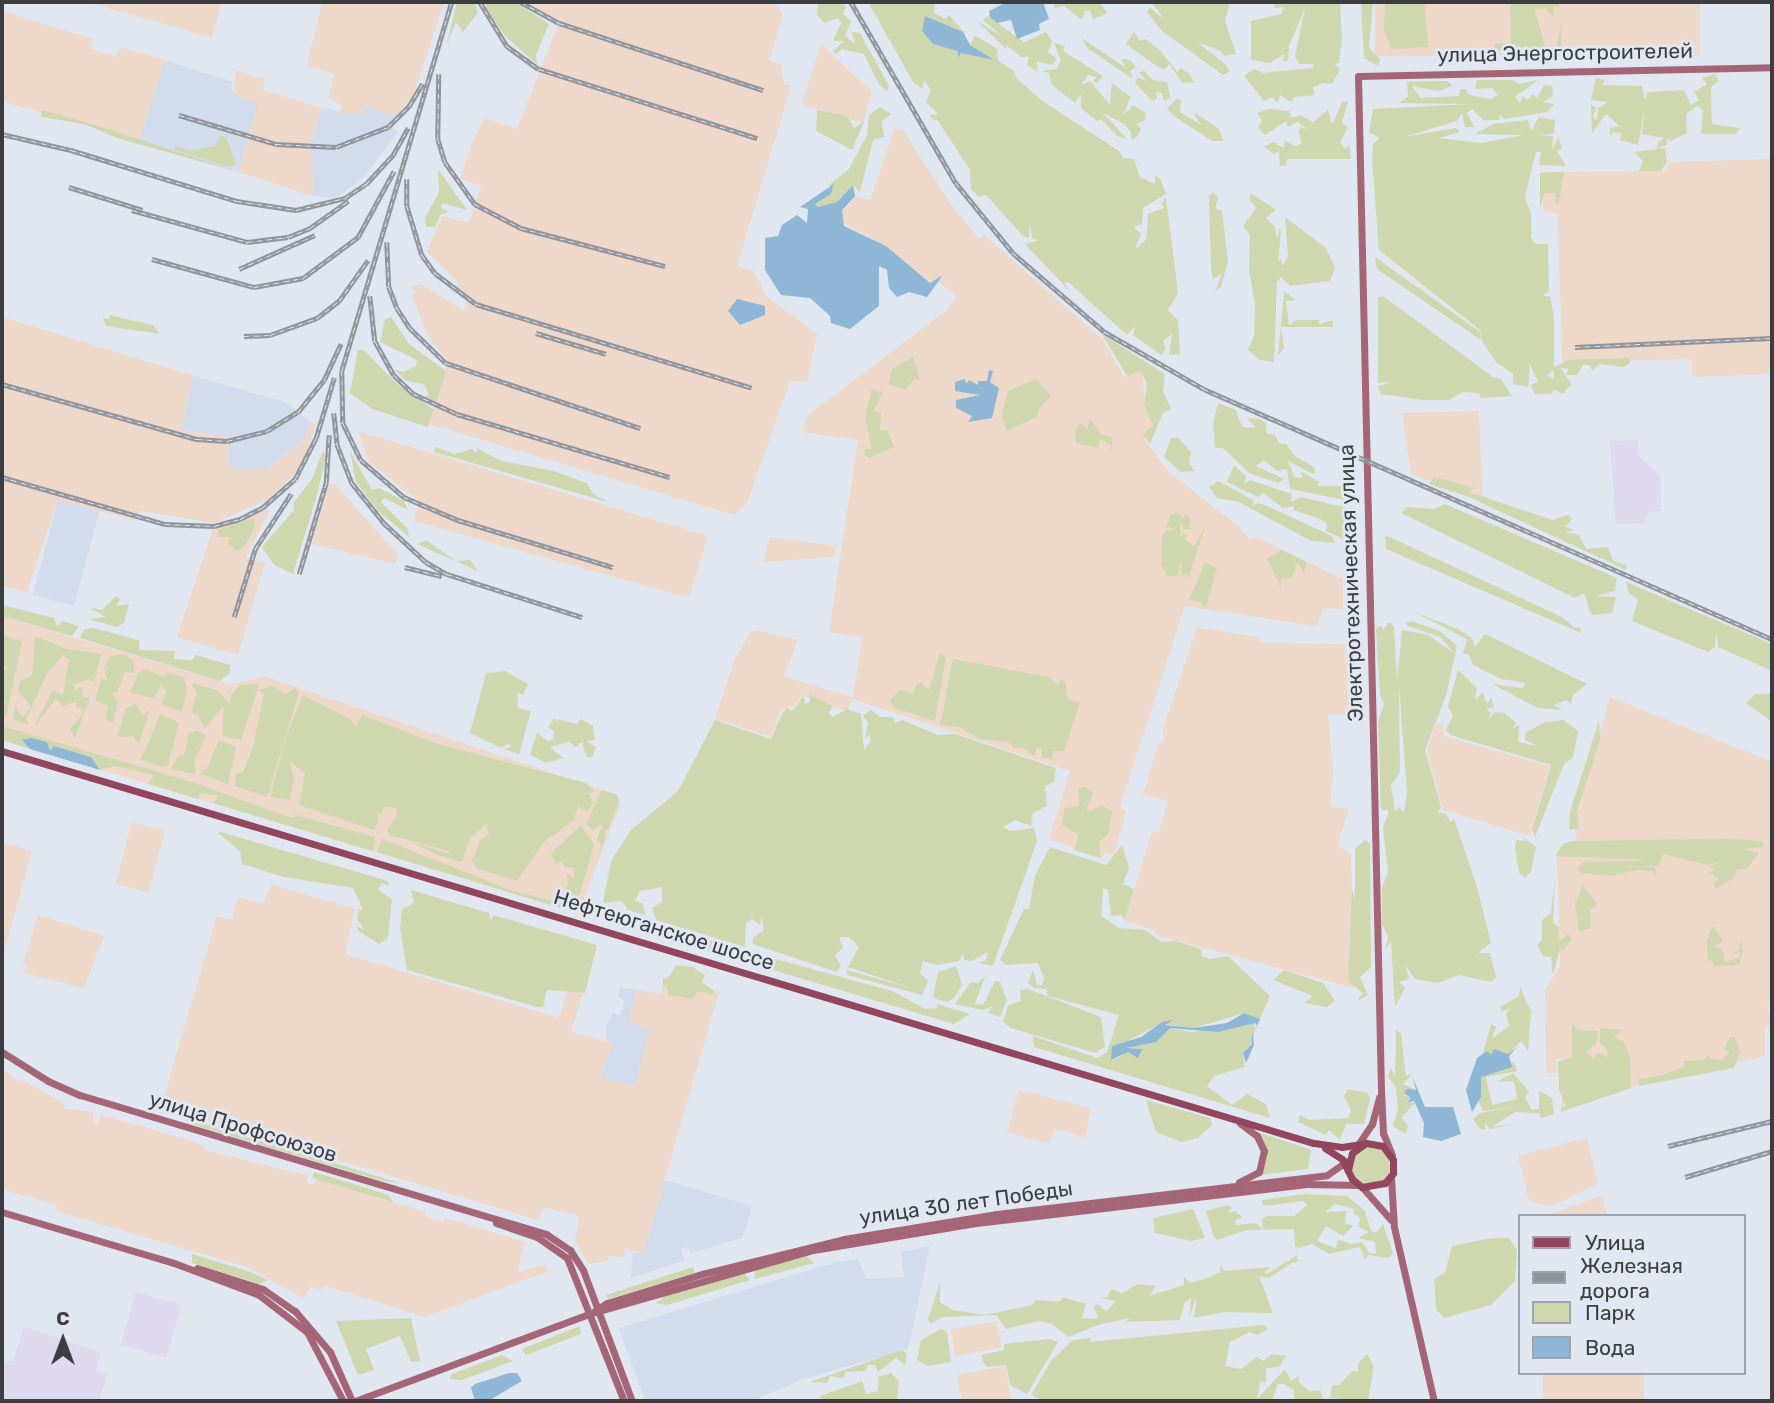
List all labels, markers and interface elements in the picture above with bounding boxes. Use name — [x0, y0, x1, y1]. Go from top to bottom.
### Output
street label: улица Энергостроителей — [1437, 38, 1693, 68]
street label: Электротехническая улица — [1334, 444, 1368, 722]
street label: Нефтеюганское шоссе — [551, 884, 777, 976]
street label: улица Профсоюзов — [146, 1086, 340, 1168]
street label: улица 30 лет Победы — [858, 1176, 1074, 1230]
legend — [1518, 1214, 1746, 1375]
text: Улица — [1585, 1230, 1645, 1255]
text: Железная дорога — [1580, 1253, 1683, 1303]
text: Парк — [1585, 1300, 1635, 1325]
north arrow — [28, 1305, 98, 1375]
text: С — [56, 1307, 70, 1330]
text: Вода — [1585, 1335, 1635, 1360]

